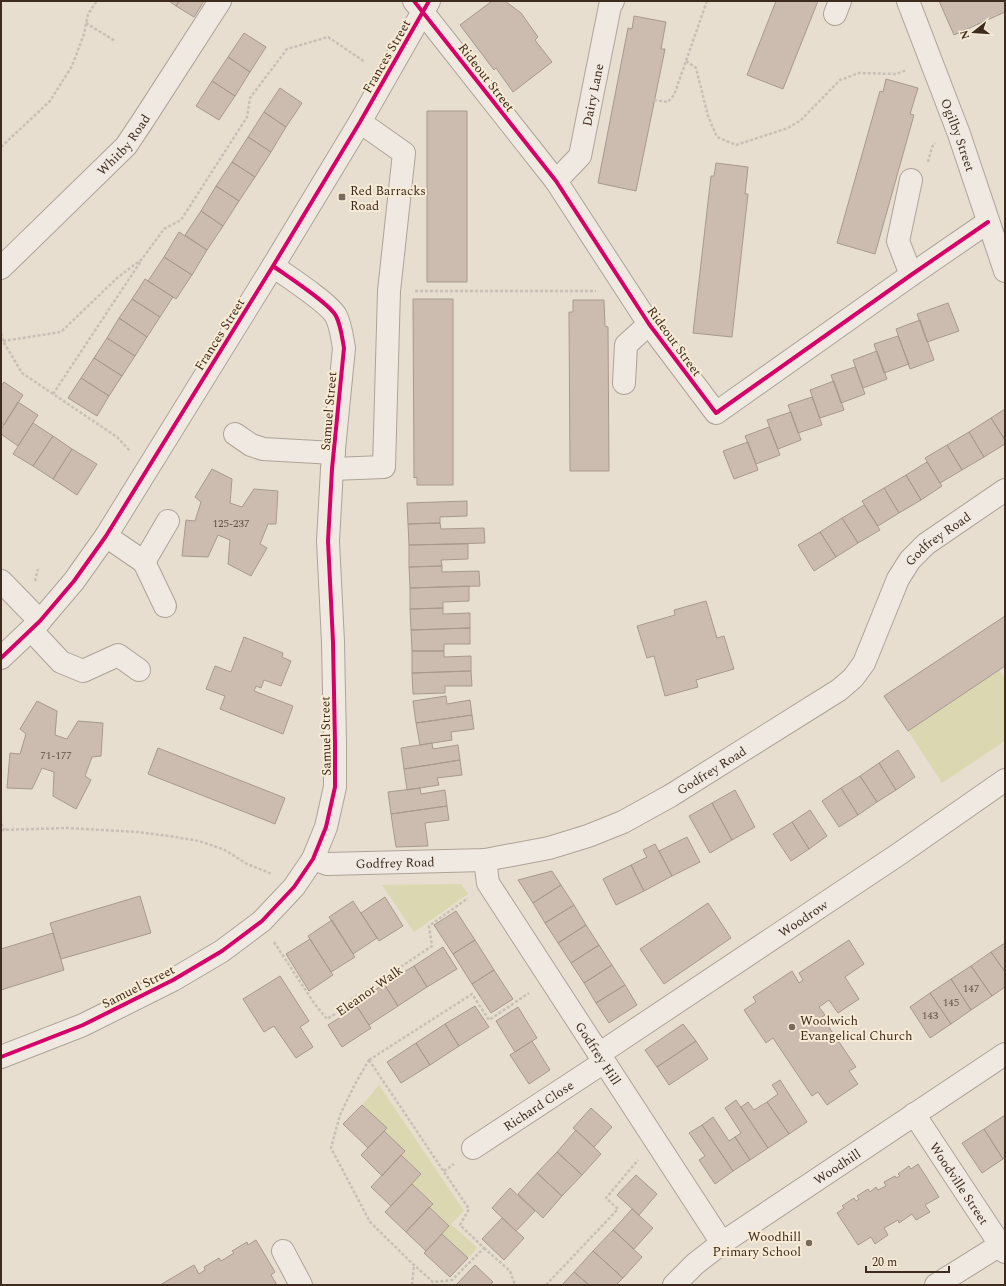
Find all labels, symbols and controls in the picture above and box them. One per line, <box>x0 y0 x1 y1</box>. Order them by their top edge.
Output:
north arrow <box>954 12 994 52</box>
street label: Frances Street <box>358 16 416 97</box>
text: N <box>955 28 974 42</box>
street label: Rideout Street <box>453 39 520 117</box>
street label: Dairy Lane <box>577 62 609 128</box>
street label: Ogilby Street <box>935 96 980 175</box>
street label: Whitby Road <box>92 110 156 181</box>
place label: Red Barracks Road <box>350 181 426 216</box>
marker: Red Barracks Road <box>337 192 347 202</box>
street label: Frances Street <box>190 294 250 375</box>
street label: Rideout Street <box>642 302 707 381</box>
street label: Samuel Street <box>316 370 342 452</box>
street label: Godfrey Road <box>901 507 975 571</box>
house number: 125-237 <box>212 515 250 532</box>
street label: Samuel Street <box>315 696 337 776</box>
street label: Godfrey Road <box>673 741 751 800</box>
house number: 71-177 <box>40 747 72 764</box>
street label: Godfrey Road <box>355 852 435 874</box>
street label: Woodrow <box>775 894 833 943</box>
street label: Samuel Street <box>99 960 179 1014</box>
street label: Eleanor Walk <box>332 960 407 1021</box>
house number: 147 <box>963 980 980 997</box>
house number: 145 <box>943 994 959 1011</box>
house number: 143 <box>922 1007 939 1024</box>
place label: Woolwich Evangelical Church <box>800 1011 913 1046</box>
street label: Godfrey Hill <box>570 1018 626 1089</box>
marker: Woolwich Evangelical Church <box>787 1022 797 1032</box>
street label: Richard Close <box>500 1076 578 1137</box>
street label: Woodville Street <box>924 1138 994 1230</box>
street label: Woodhill <box>810 1144 865 1190</box>
place label: Woodhill Primary School <box>713 1227 801 1262</box>
marker: Woodhill Primary School <box>804 1238 814 1248</box>
scale bar <box>866 1248 949 1274</box>
text: 20 m <box>872 1253 897 1272</box>

